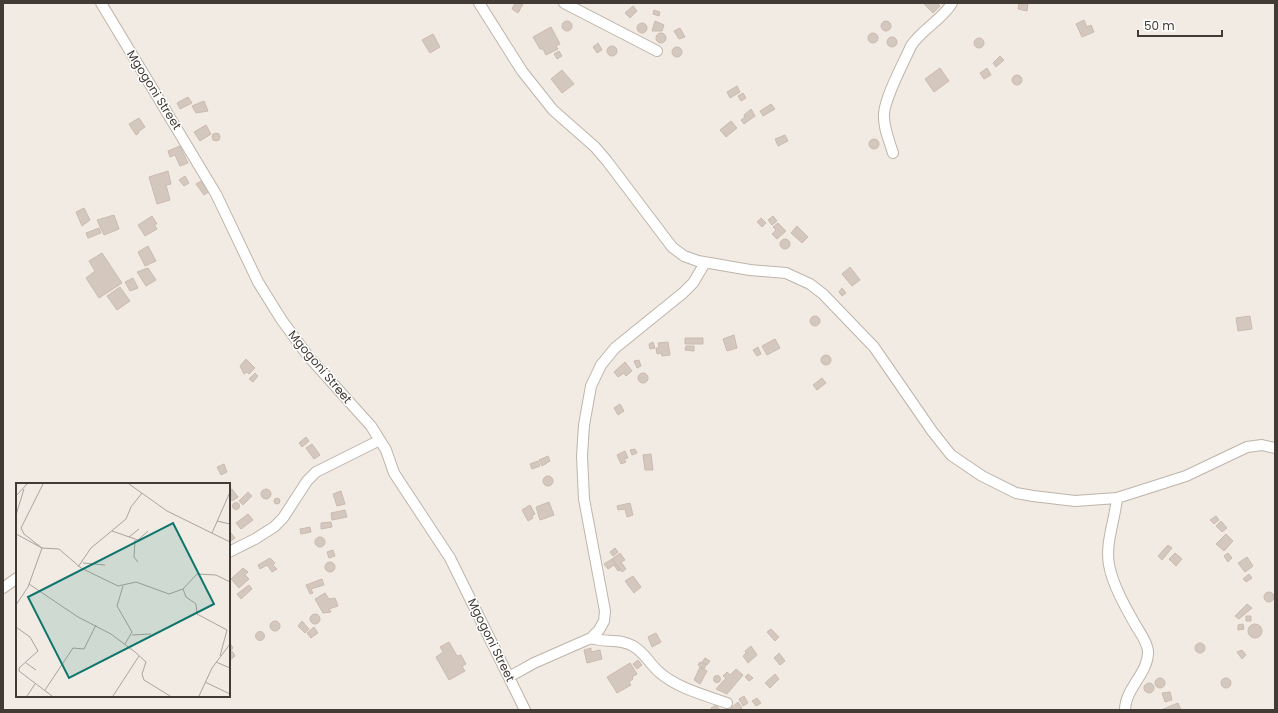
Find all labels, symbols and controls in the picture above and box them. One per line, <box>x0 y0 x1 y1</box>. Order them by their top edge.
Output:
scale bar <box>1138 12 1222 38</box>
text: 50 m <box>1144 17 1175 34</box>
street label: Mgogoni Street <box>123 47 186 133</box>
street label: Mgogoni Street <box>285 326 356 407</box>
inset map <box>16 483 230 697</box>
street label: Mgogoni Street <box>464 595 519 684</box>

